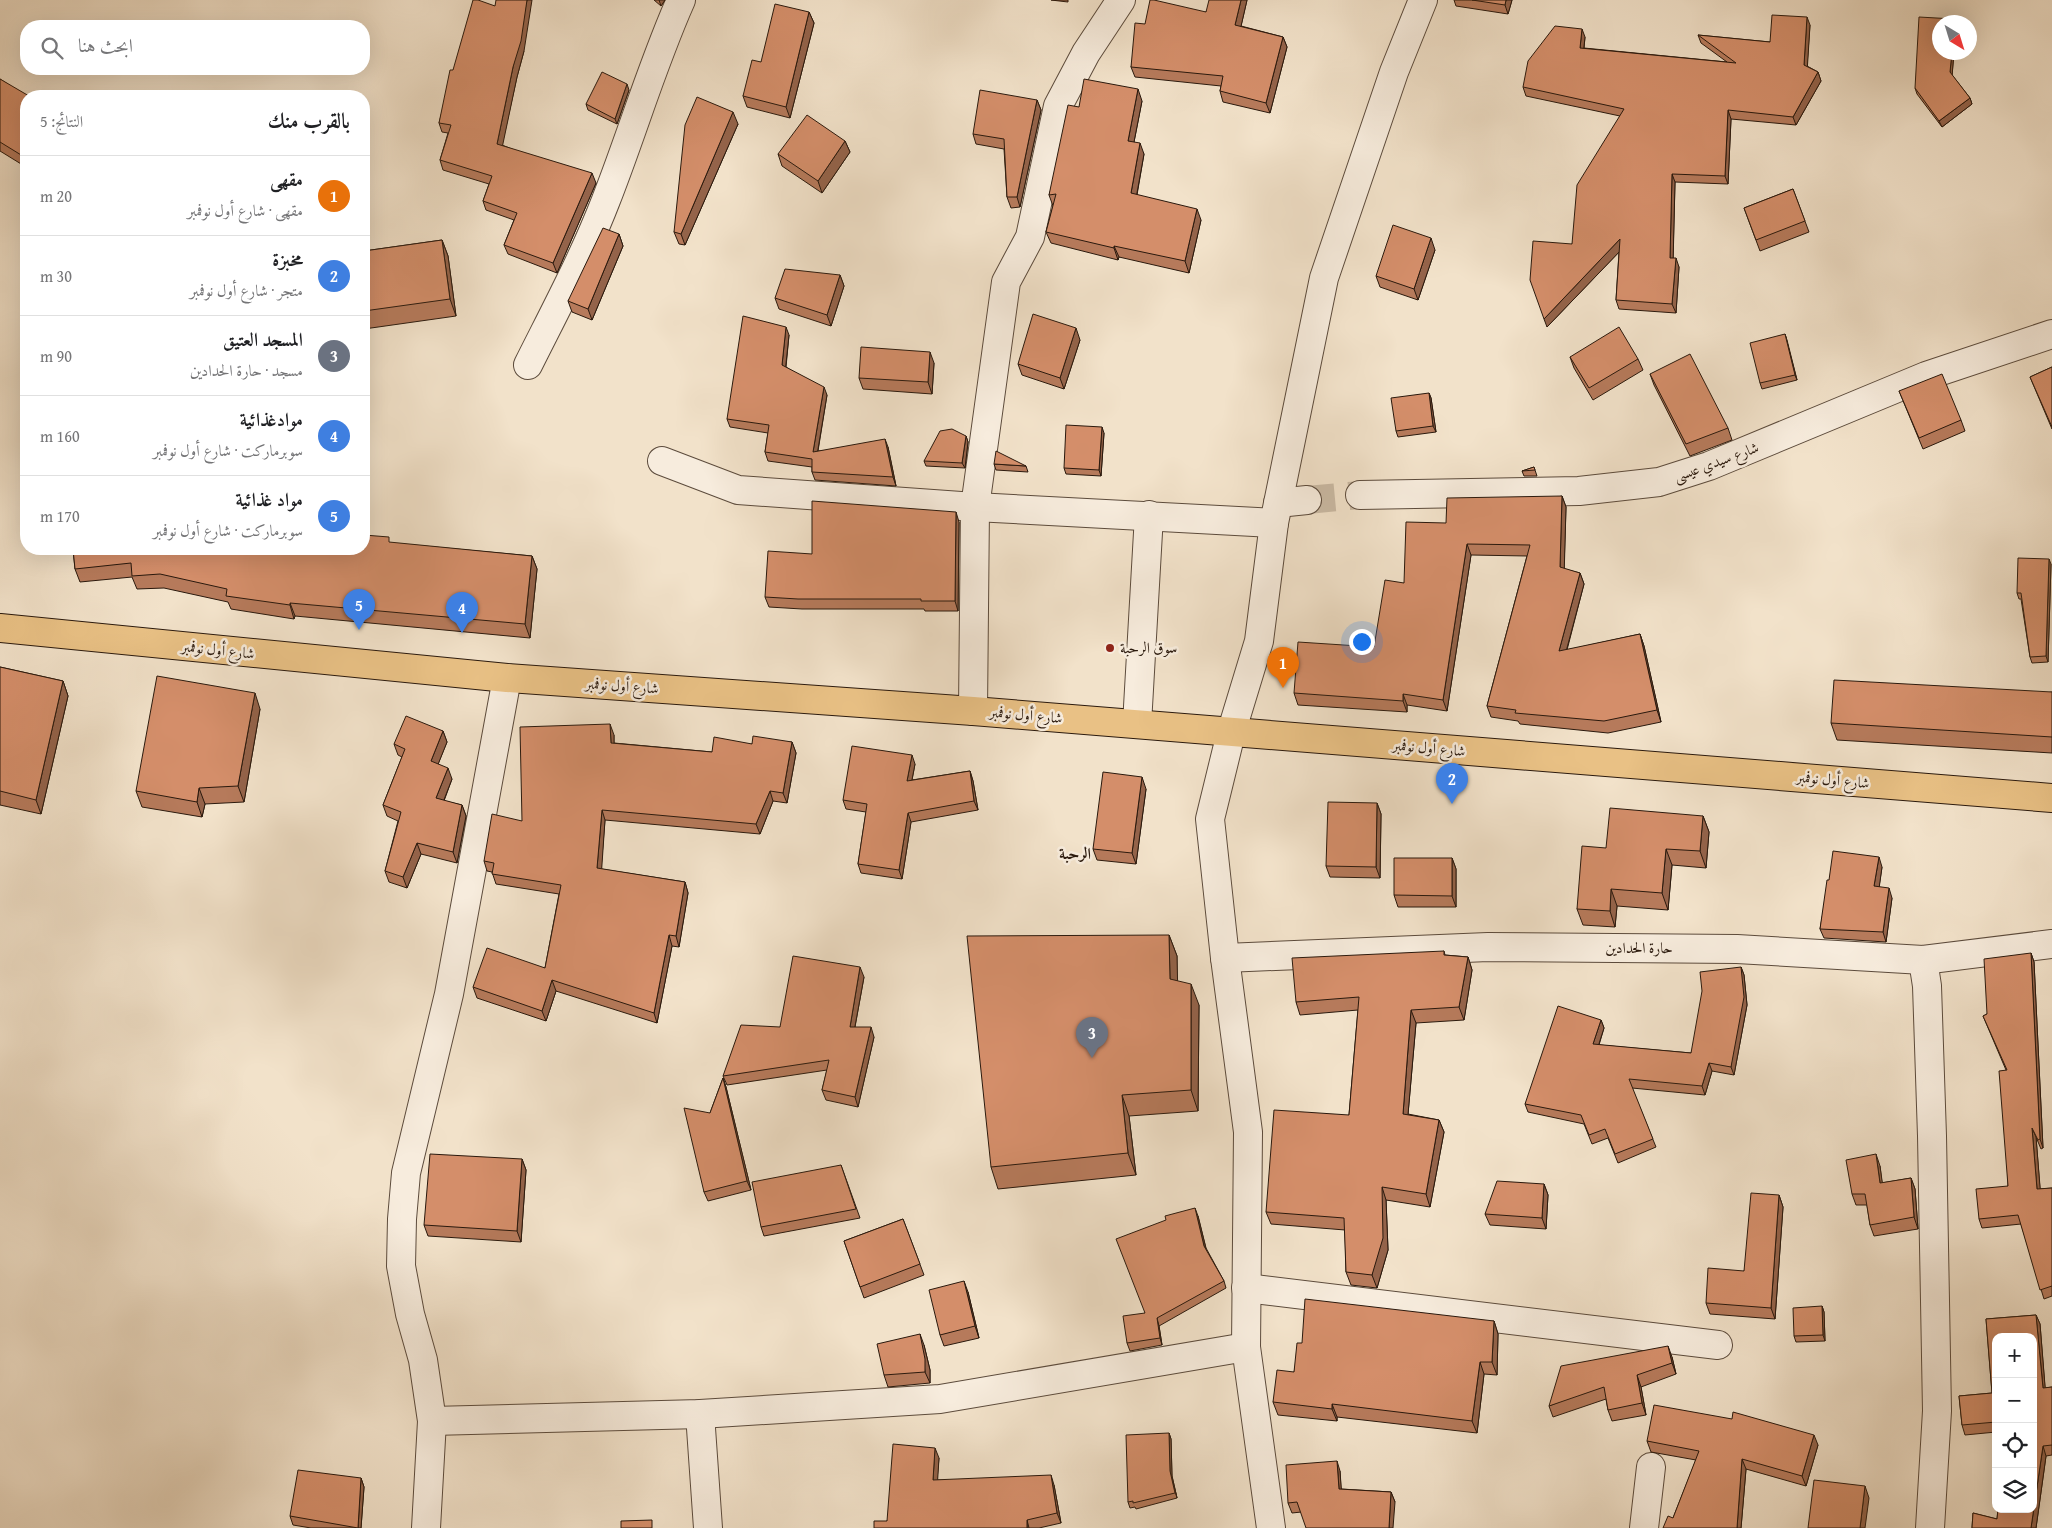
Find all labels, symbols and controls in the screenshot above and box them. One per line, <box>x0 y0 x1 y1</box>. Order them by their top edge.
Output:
north arrow <box>1932 15 1977 60</box>
search box <box>20 20 370 75</box>
text: ابحث هنا <box>78 31 133 59</box>
icon: search <box>38 34 66 62</box>
text: بالقرب منك <box>268 105 350 136</box>
text: النتائج: 5 <box>40 109 83 133</box>
text: مقهى <box>270 165 303 193</box>
text: 20 m <box>40 184 72 208</box>
text: 1 <box>330 184 338 208</box>
text: مقهى · شارع أول نوفمبر <box>187 198 303 222</box>
text: مخبزة <box>272 245 303 273</box>
text: 30 m <box>40 264 72 288</box>
text: 2 <box>330 264 338 288</box>
text: متجر · شارع أول نوفمبر <box>190 278 303 302</box>
text: المسجد العتيق <box>223 325 303 353</box>
text: 90 m <box>40 344 72 368</box>
text: 3 <box>330 344 338 368</box>
text: مسجد · حارة الحدادين <box>190 358 303 382</box>
text: موادغذائية <box>240 405 303 433</box>
text: 160 m <box>40 424 80 448</box>
text: 4 <box>330 424 338 448</box>
street label: شارع سيدي عيسى <box>1670 436 1763 490</box>
text: سوبرماركت · شارع أول نوفمبر <box>153 438 303 462</box>
text: مواد غذائية <box>236 485 303 513</box>
text: 170 m <box>40 504 80 528</box>
text: 5 <box>330 504 338 528</box>
text: سوبرماركت · شارع أول نوفمبر <box>153 518 303 542</box>
pin: 5 <box>343 589 375 630</box>
pin: 4 <box>446 592 478 633</box>
your location <box>1349 629 1375 655</box>
street label: شارع أول نوفمبر <box>178 635 256 667</box>
place label: سوق الرحبة <box>1120 637 1177 658</box>
marker: سوق الرحبة <box>1104 642 1116 654</box>
pin: 1 <box>1267 647 1299 688</box>
street label: شارع أول نوفمبر <box>583 672 659 702</box>
street label: شارع أول نوفمبر <box>986 701 1063 731</box>
street label: شارع أول نوفمبر <box>1389 734 1466 764</box>
pin: 2 <box>1436 763 1468 804</box>
street label: شارع أول نوفمبر <box>1793 766 1870 796</box>
district label: الرحبة <box>1059 841 1091 865</box>
street label: حارة الحدادين <box>1605 937 1673 958</box>
pin: 3 <box>1076 1017 1108 1058</box>
map controls <box>1992 1333 2037 1513</box>
button: + <box>1992 1333 2037 1378</box>
button: − <box>1992 1378 2037 1423</box>
button: locate <box>1992 1423 2037 1468</box>
button: layers <box>1992 1468 2037 1513</box>

